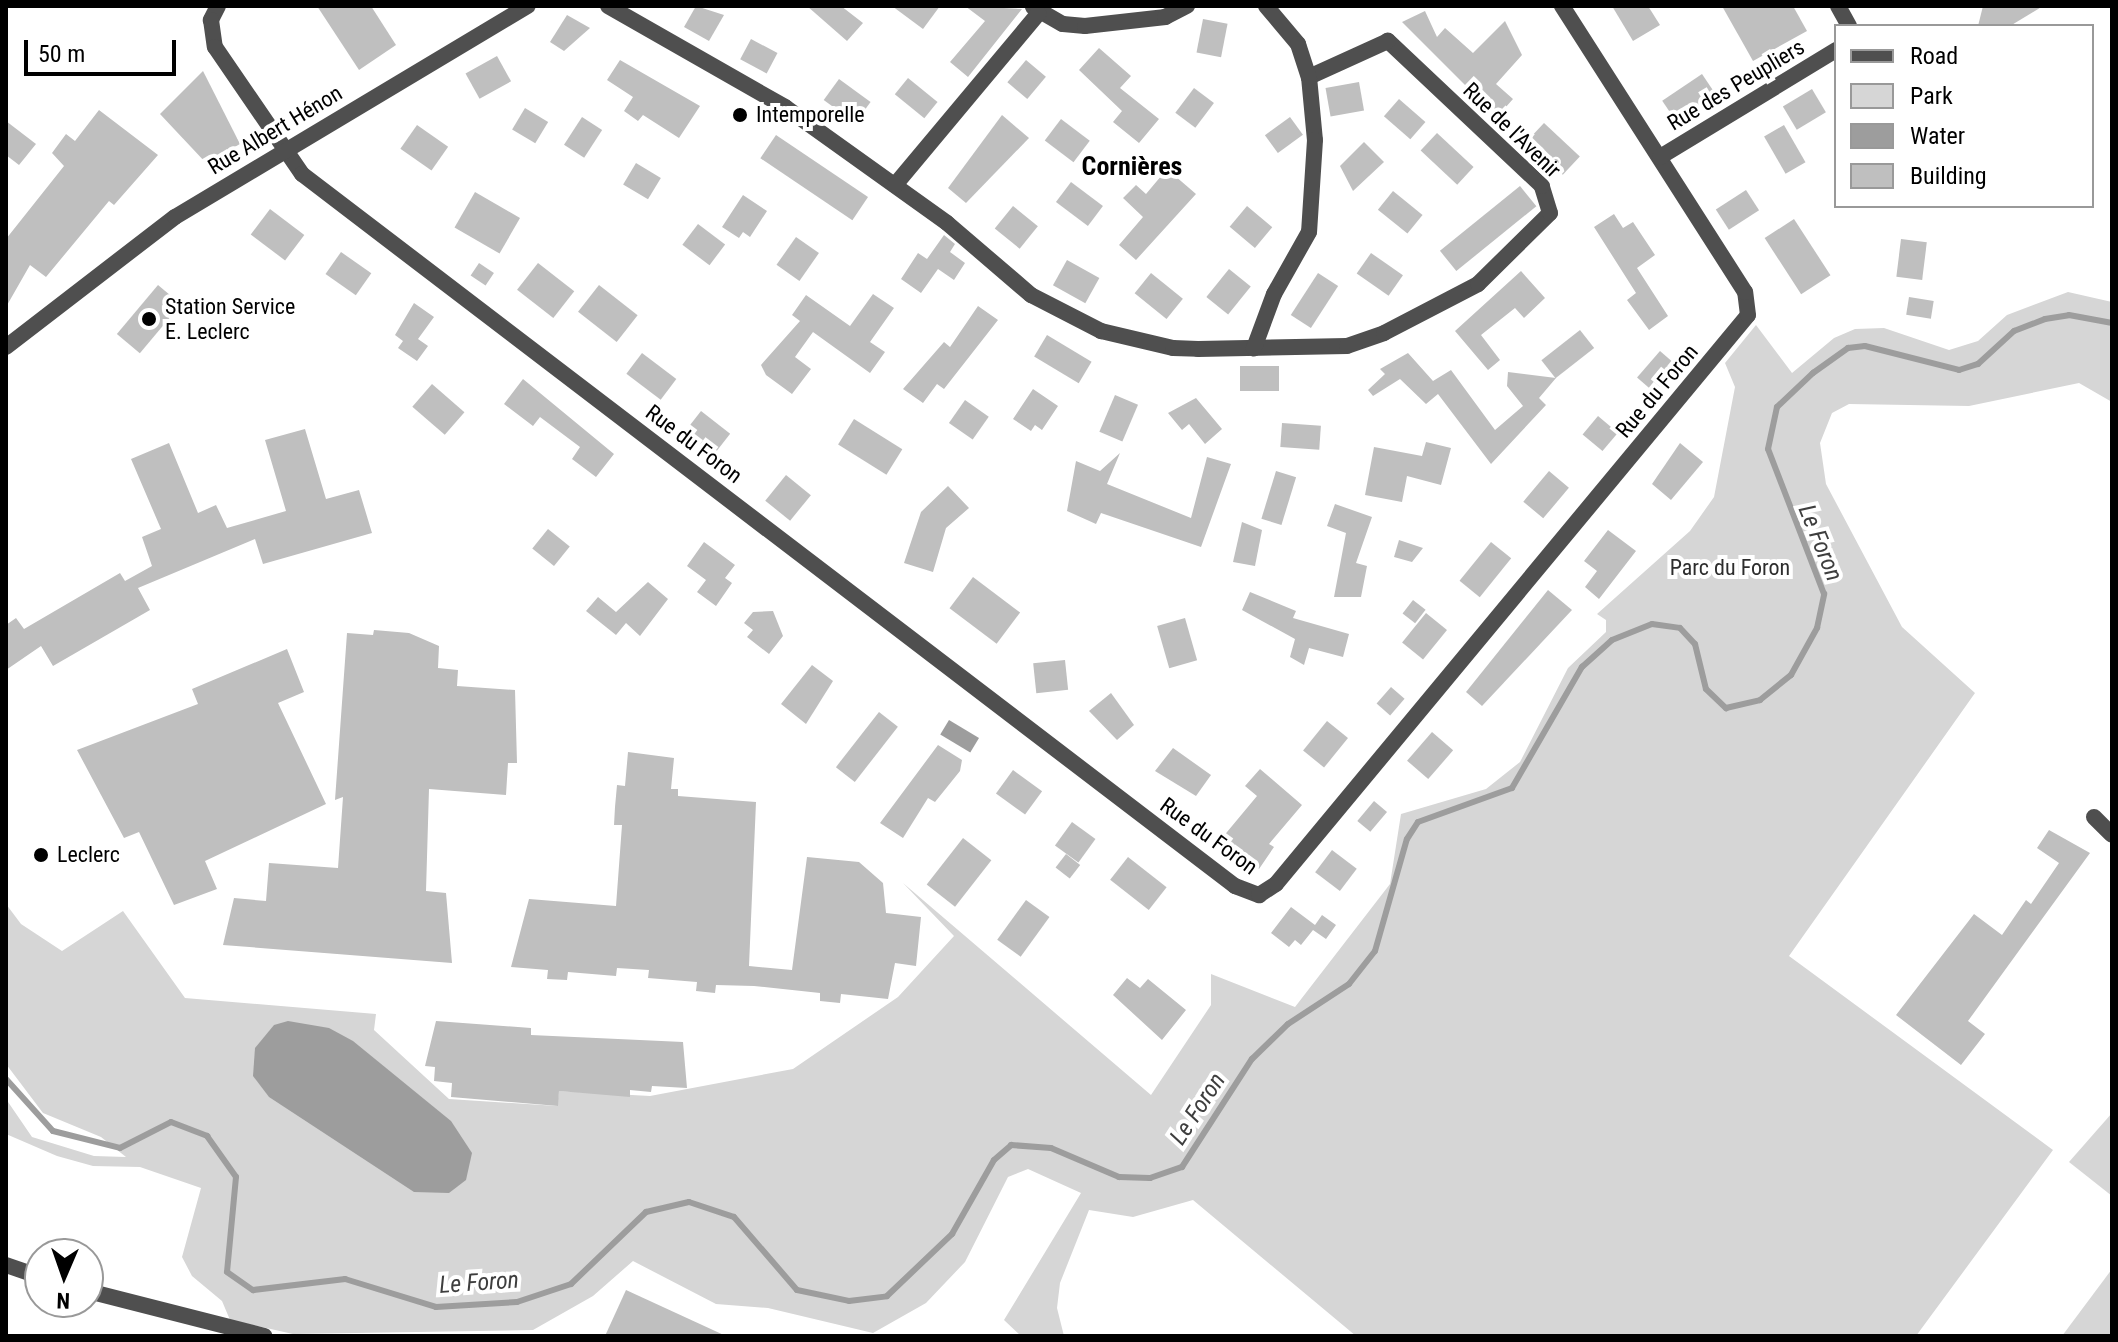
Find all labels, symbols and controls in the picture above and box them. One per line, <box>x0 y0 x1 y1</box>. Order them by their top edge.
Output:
scale bar <box>28 24 180 74</box>
legend <box>1834 24 2094 208</box>
street label: Rue des Peupliers <box>1663 34 1809 136</box>
text: 50 m <box>38 40 85 68</box>
text: Road <box>1910 42 1958 70</box>
street label: Rue de l'Avenir <box>1458 77 1566 183</box>
street label: Rue Albert Hénon <box>203 80 347 180</box>
text: Park <box>1910 82 1953 110</box>
place label: Intemporelle <box>756 102 865 128</box>
marker: Intemporelle <box>731 106 749 124</box>
text: Water <box>1910 122 1965 150</box>
district label: Cornières <box>1082 151 1182 183</box>
text: Building <box>1910 162 1987 190</box>
place label: Station Service E. Leclerc <box>165 293 295 344</box>
marker: Station Service E. Leclerc <box>140 310 158 328</box>
street label: Rue du Foron <box>1610 339 1704 443</box>
street label: Rue du Foron <box>641 399 747 489</box>
water label: Le Foron <box>1792 501 1848 585</box>
park label: Parc du Foron <box>1670 555 1790 581</box>
street label: Rue du Foron <box>1155 792 1263 880</box>
place label: Leclerc <box>57 842 120 868</box>
marker: Leclerc <box>32 846 50 864</box>
water label: Le Foron <box>1164 1068 1232 1150</box>
north arrow <box>24 1238 104 1318</box>
water label: Le Foron <box>438 1266 520 1300</box>
text: N <box>56 1288 70 1313</box>

